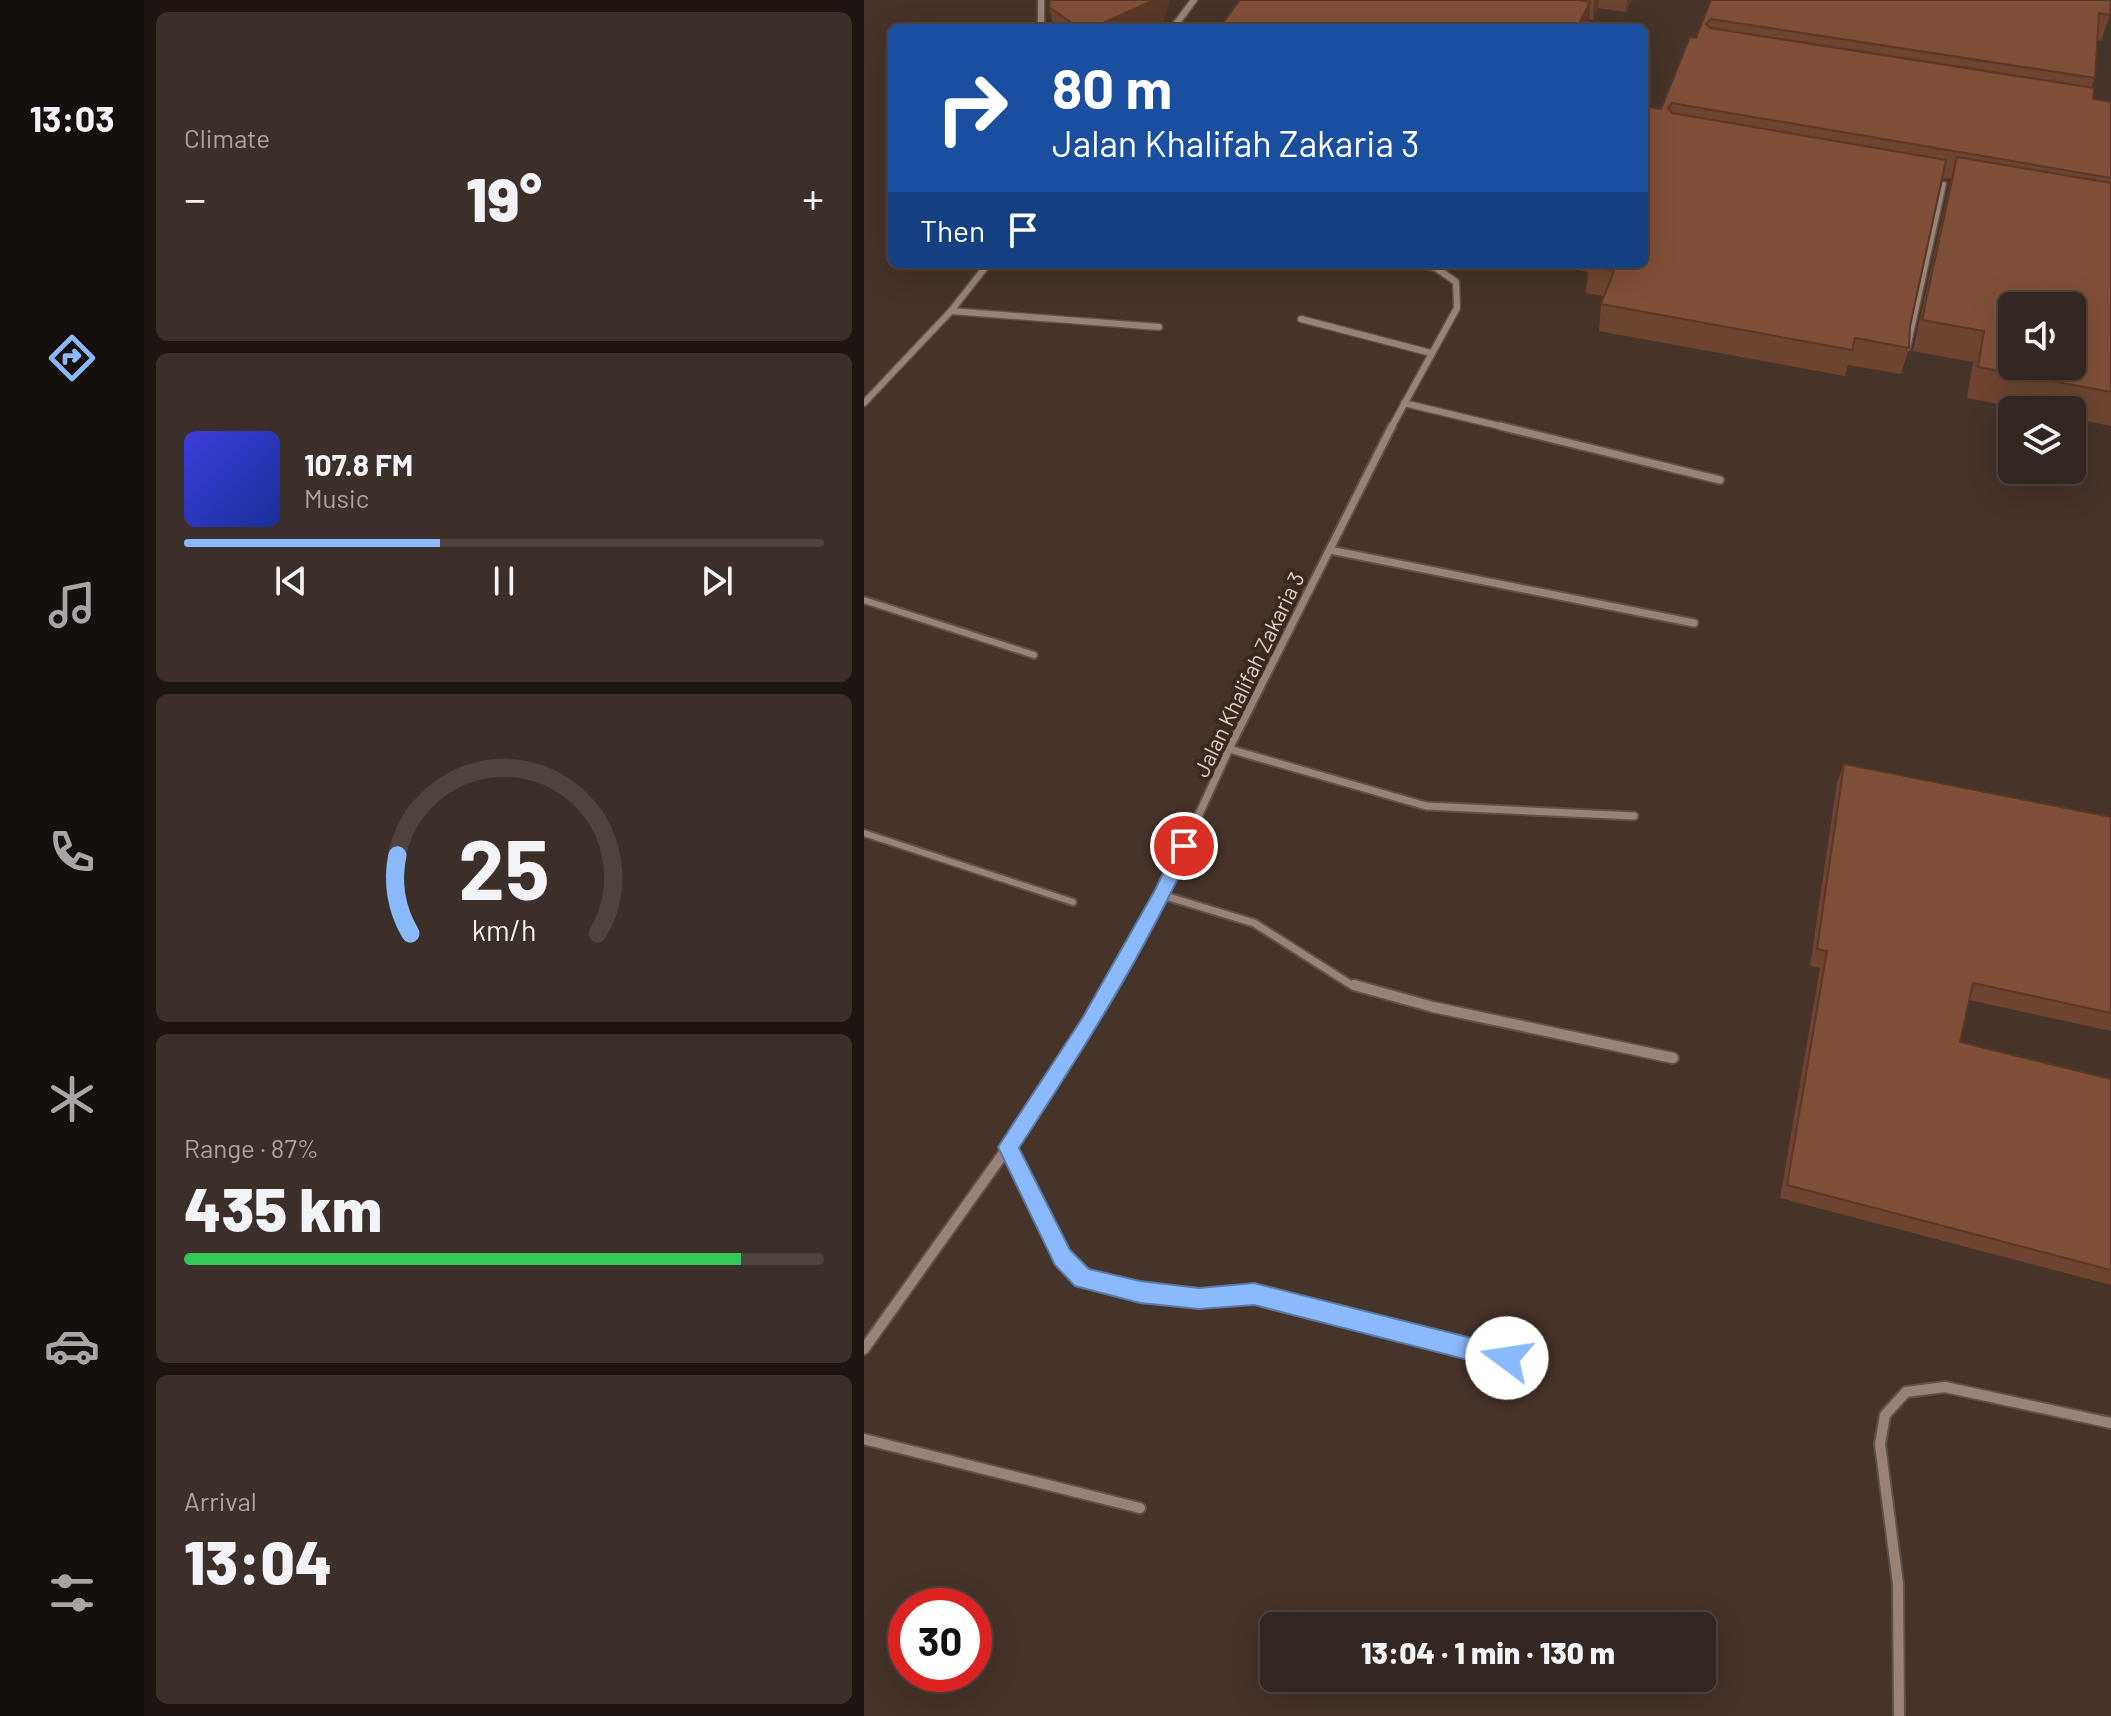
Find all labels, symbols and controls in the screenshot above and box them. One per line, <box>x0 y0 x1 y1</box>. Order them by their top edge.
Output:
text: 80 m <box>1052 53 1172 120</box>
icon: right <box>920 56 1024 160</box>
text: 13:03 <box>29 96 115 139</box>
text: Jalan Khalifah Zakaria 3 <box>1052 121 1420 164</box>
text: Climate <box>184 122 270 153</box>
text: 19° <box>466 162 542 234</box>
text: − <box>184 171 206 224</box>
text: + <box>802 171 824 224</box>
icon: arrive <box>1001 208 1045 252</box>
text: Then <box>920 212 985 248</box>
map controls <box>1998 292 2086 484</box>
button: sound <box>1998 292 2086 380</box>
icon: directions <box>44 330 100 386</box>
button: layers <box>1998 396 2086 484</box>
text: 107.8 FM <box>304 446 413 482</box>
text: Music <box>304 482 369 513</box>
icon: previous <box>269 559 313 603</box>
icon: pause <box>482 559 526 603</box>
icon: next <box>695 559 739 603</box>
street label: Jalan Khalifah Zakaria 3 <box>1187 567 1309 781</box>
icon: music <box>44 577 100 633</box>
pin <box>1150 812 1218 880</box>
text: 25 <box>458 817 550 917</box>
icon: phone <box>44 824 100 880</box>
icon: arrive <box>1162 824 1206 868</box>
text: km/h <box>472 912 536 947</box>
icon: climate <box>44 1071 100 1127</box>
text: Range · 87% <box>184 1132 319 1163</box>
text: 435 km <box>184 1172 382 1244</box>
position arrow <box>1465 1316 1549 1400</box>
icon: car <box>44 1318 100 1374</box>
text: Arrival <box>184 1485 257 1516</box>
text: 13:04 <box>184 1525 332 1597</box>
icon: filters <box>44 1565 100 1621</box>
speed limit sign: 30 <box>888 1588 992 1692</box>
text: 13:04 · 1 min · 130 m <box>1361 1634 1615 1670</box>

